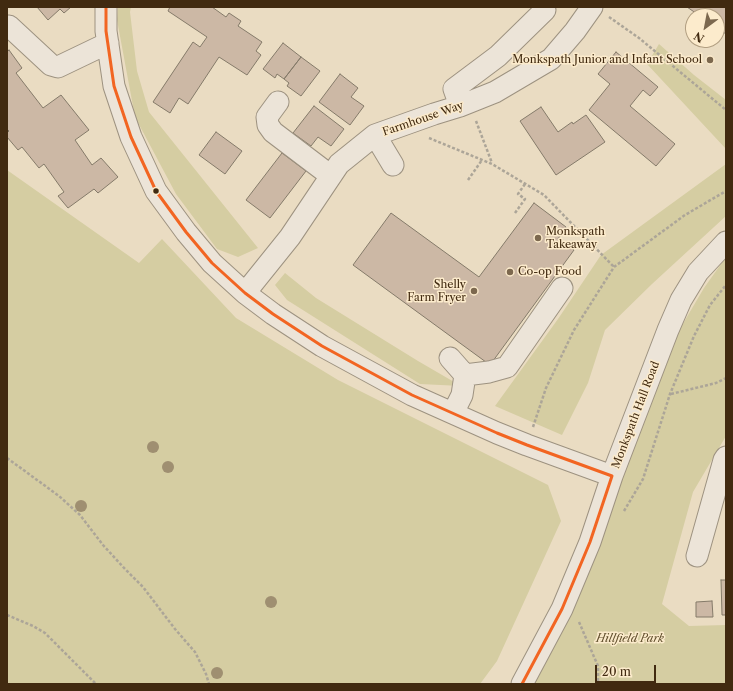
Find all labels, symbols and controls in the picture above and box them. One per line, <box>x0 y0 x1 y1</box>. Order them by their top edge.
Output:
north arrow <box>685 8 725 48</box>
text: N <box>691 29 707 46</box>
place label: Monkspath Junior and Infant School <box>512 53 702 67</box>
marker: Monkspath Junior and Infant School <box>705 55 715 65</box>
street label: Farmhouse Way <box>381 99 465 139</box>
unlabelled marker <box>151 186 161 196</box>
place label: Monkspath Takeaway <box>546 225 605 251</box>
marker: Monkspath Takeaway <box>533 233 543 243</box>
place label: Co-op Food <box>518 265 582 279</box>
marker: Co-op Food <box>505 267 515 277</box>
place label: Shelly Farm Fryer <box>407 278 466 304</box>
marker: Shelly Farm Fryer <box>469 286 479 296</box>
street label: Monkspath Hall Road <box>609 360 663 470</box>
park label: Hillfield Park <box>596 632 664 646</box>
scale bar <box>597 657 658 683</box>
text: 20 m <box>602 664 631 679</box>

